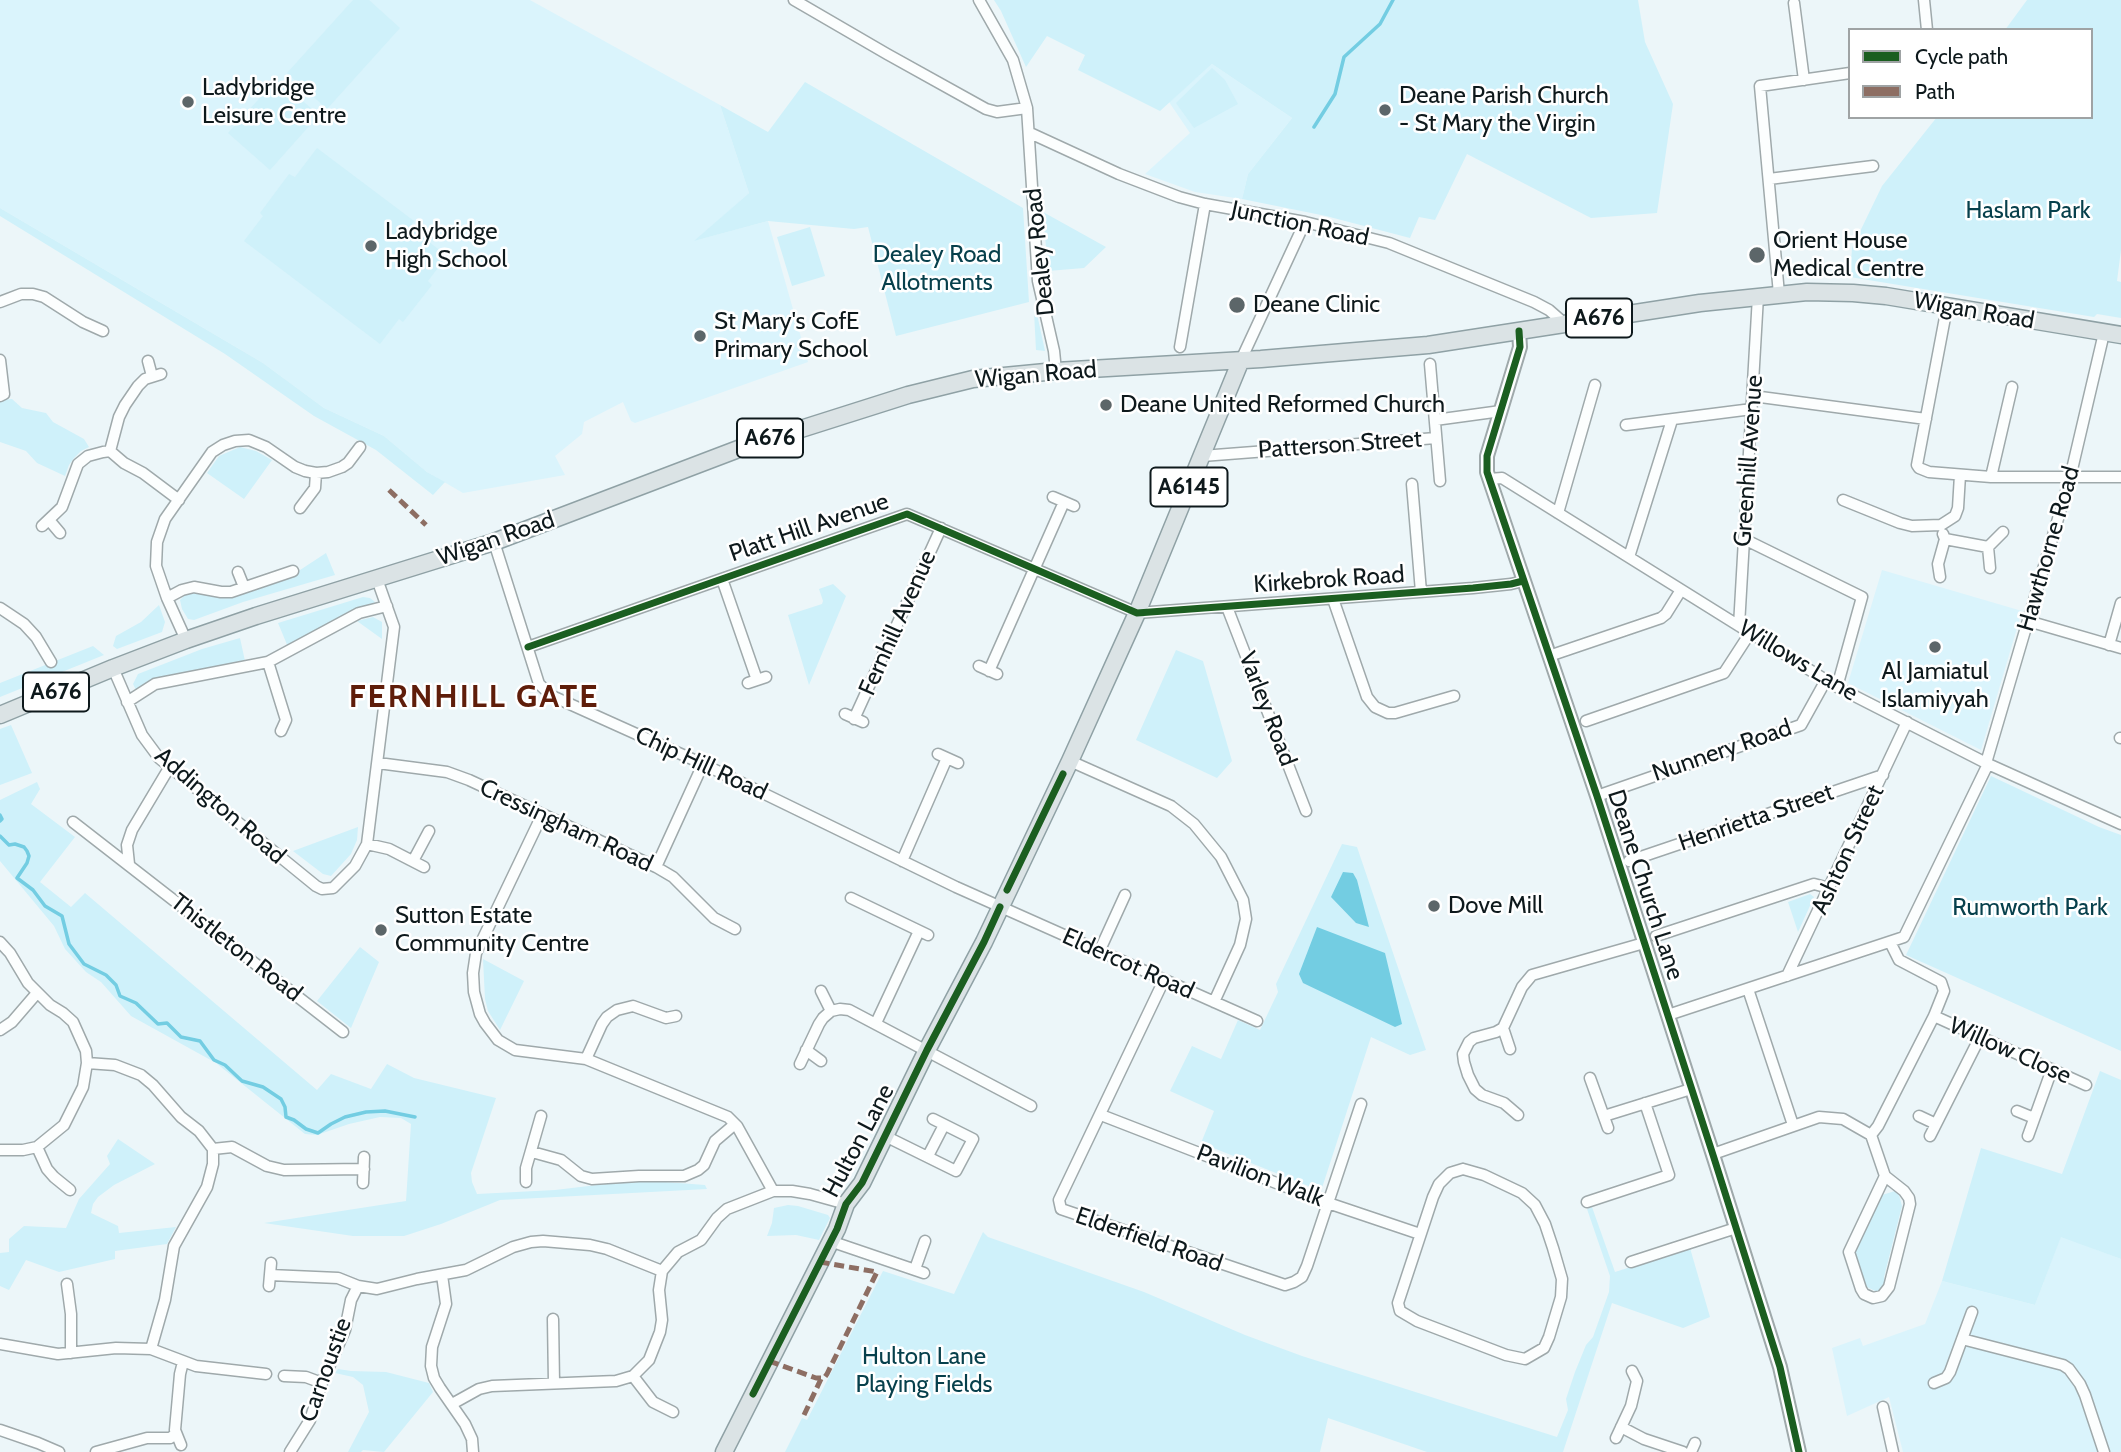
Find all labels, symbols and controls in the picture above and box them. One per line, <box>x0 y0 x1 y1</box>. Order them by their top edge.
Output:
legend <box>1848 28 2093 119</box>
text: Cycle path <box>1915 44 2008 69</box>
place label: Ladybridge Leisure Centre <box>202 74 346 130</box>
text: Path <box>1915 79 1955 104</box>
place label: Deane Parish Church - St Mary the Virgin <box>1399 82 1609 138</box>
marker: Ladybridge Leisure Centre <box>180 94 196 110</box>
marker: Deane Parish Church - St Mary the Virgin <box>1377 102 1393 118</box>
street label: Dealey Road <box>1019 187 1061 317</box>
street label: Junction Road <box>1229 195 1371 253</box>
park label: Haslam Park <box>1965 197 2091 225</box>
place label: Ladybridge High School <box>385 218 507 274</box>
place label: Orient House Medical Centre <box>1773 227 1924 283</box>
marker: Ladybridge High School <box>363 238 379 254</box>
park label: Dealey Road Allotments <box>873 241 1001 297</box>
marker: Orient House Medical Centre <box>1747 245 1767 265</box>
street label: Wigan Road <box>1911 286 2037 336</box>
place label: Deane Clinic <box>1253 291 1380 319</box>
marker: Deane Clinic <box>1227 295 1247 315</box>
road number: A676 <box>1566 298 1632 338</box>
place label: St Mary's CofE Primary School <box>714 308 868 364</box>
marker: St Mary's CofE Primary School <box>692 328 708 344</box>
street label: Wigan Road <box>974 355 1098 395</box>
street label: Greenhill Avenue <box>1729 374 1769 548</box>
place label: Deane United Reformed Church <box>1120 391 1445 419</box>
marker: Deane United Reformed Church <box>1098 397 1114 413</box>
road number: A676 <box>737 418 803 458</box>
street label: Patterson Street <box>1257 425 1423 465</box>
street label: Hawthorne Road <box>2012 463 2086 635</box>
road number: A6145 <box>1150 467 1228 506</box>
street label: Platt Hill Avenue <box>725 487 893 569</box>
street label: Wigan Road <box>434 506 558 572</box>
street label: Fernhill Avenue <box>853 546 943 700</box>
street label: Kirkebrok Road <box>1253 560 1405 600</box>
street label: Willows Lane <box>1733 614 1863 708</box>
marker: Al Jamiatul Islamiyyah <box>1927 639 1943 655</box>
street label: Varley Road <box>1232 648 1302 770</box>
place label: Al Jamiatul Islamiyyah <box>1881 658 1989 714</box>
road number: A676 <box>23 672 89 712</box>
district label: FERNHILL GATE <box>350 679 598 717</box>
street label: Nunnery Road <box>1649 714 1795 788</box>
street label: Chip Hill Road <box>630 721 772 807</box>
street label: Addington Road <box>149 741 291 871</box>
street label: Cressingham Road <box>475 773 657 879</box>
street label: Henrietta Street <box>1675 778 1837 858</box>
street label: Ashton Street <box>1806 781 1890 919</box>
street label: Deane Church Lane <box>1601 786 1689 984</box>
street label: Thistleton Road <box>165 888 307 1008</box>
place label: Dove Mill <box>1448 892 1543 920</box>
park label: Rumworth Park <box>1952 894 2108 922</box>
marker: Dove Mill <box>1426 898 1442 914</box>
place label: Sutton Estate Community Centre <box>395 902 589 958</box>
marker: Sutton Estate Community Centre <box>373 922 389 938</box>
street label: Eldercot Road <box>1058 922 1198 1006</box>
street label: Willow Close <box>1945 1011 2075 1091</box>
street label: Hulton Lane <box>817 1079 901 1203</box>
street label: Pavilion Walk <box>1192 1139 1328 1213</box>
street label: Elderfield Road <box>1072 1201 1226 1279</box>
street label: Carnoustie <box>294 1314 358 1426</box>
park label: Hulton Lane Playing Fields <box>856 1343 992 1399</box>

